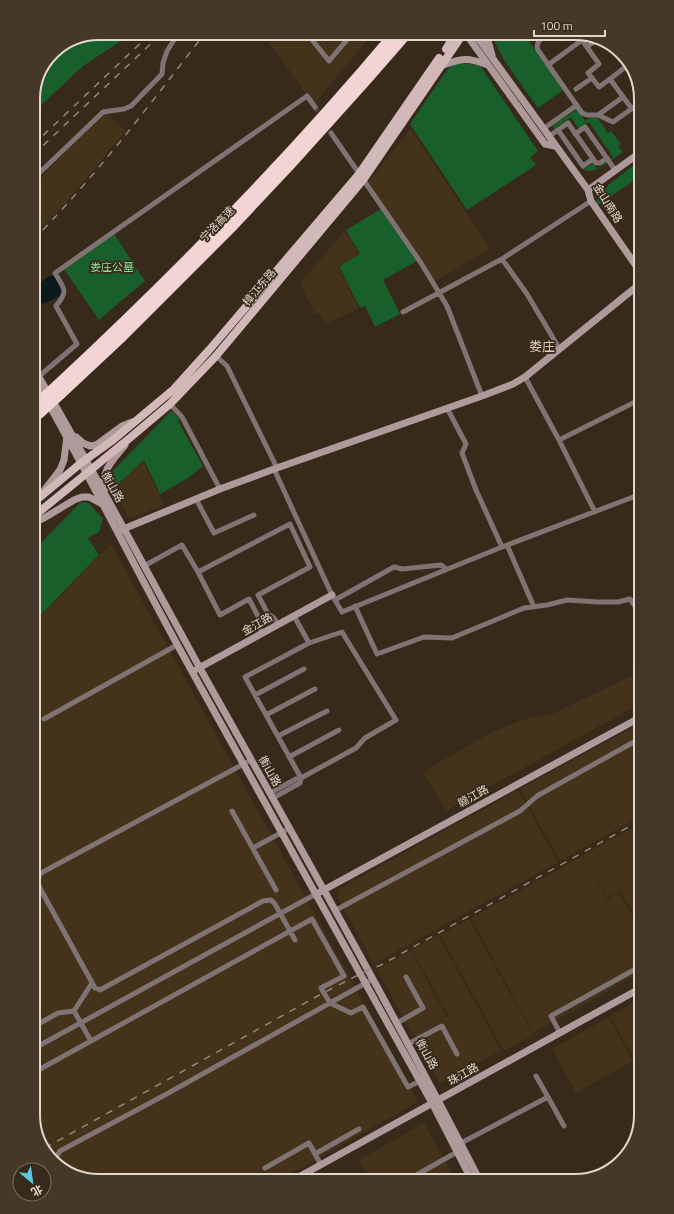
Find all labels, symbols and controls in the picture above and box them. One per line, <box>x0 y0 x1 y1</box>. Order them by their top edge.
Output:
scale bar <box>534 12 605 38</box>
text: 100 m <box>540 16 573 35</box>
street label: 金山南路 <box>590 180 626 226</box>
street label: 宁洛高速 <box>196 203 238 245</box>
park label: 娄庄公墓 <box>90 259 134 275</box>
street label: 樟江东路 <box>239 265 279 309</box>
district label: 娄庄 <box>529 336 555 356</box>
street label: 衡山路 <box>98 469 128 505</box>
street label: 金江路 <box>239 609 275 639</box>
street label: 衡山路 <box>255 753 285 789</box>
street label: 赣江路 <box>455 781 491 811</box>
street label: 衡山路 <box>412 1036 442 1072</box>
street label: 珠江路 <box>445 1059 481 1089</box>
north arrow <box>12 1162 52 1202</box>
text: 北 <box>28 1181 46 1200</box>

